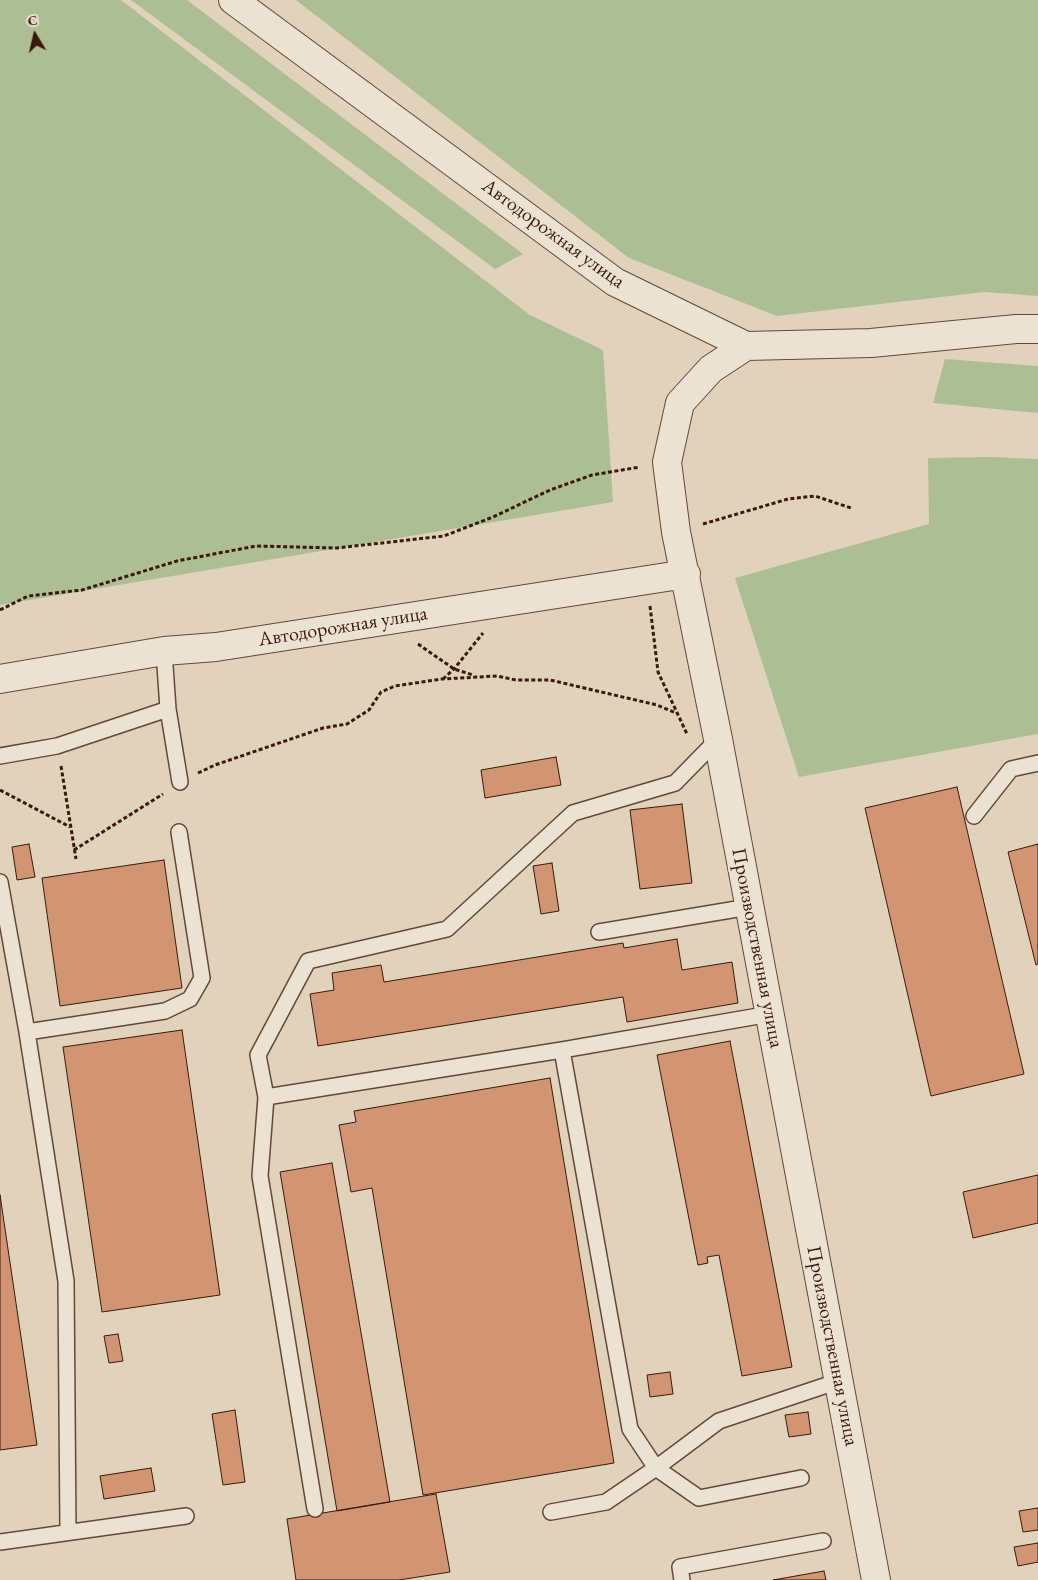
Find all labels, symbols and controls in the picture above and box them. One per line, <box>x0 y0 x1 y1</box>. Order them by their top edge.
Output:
north arrow <box>10 10 60 60</box>
text: С <box>26 11 39 30</box>
street label: Автодорожная улица <box>477 174 629 294</box>
street label: Автодорожная улица <box>257 602 429 652</box>
street label: Производственная улица <box>726 846 788 1050</box>
street label: Производственная улица <box>801 1244 863 1448</box>

